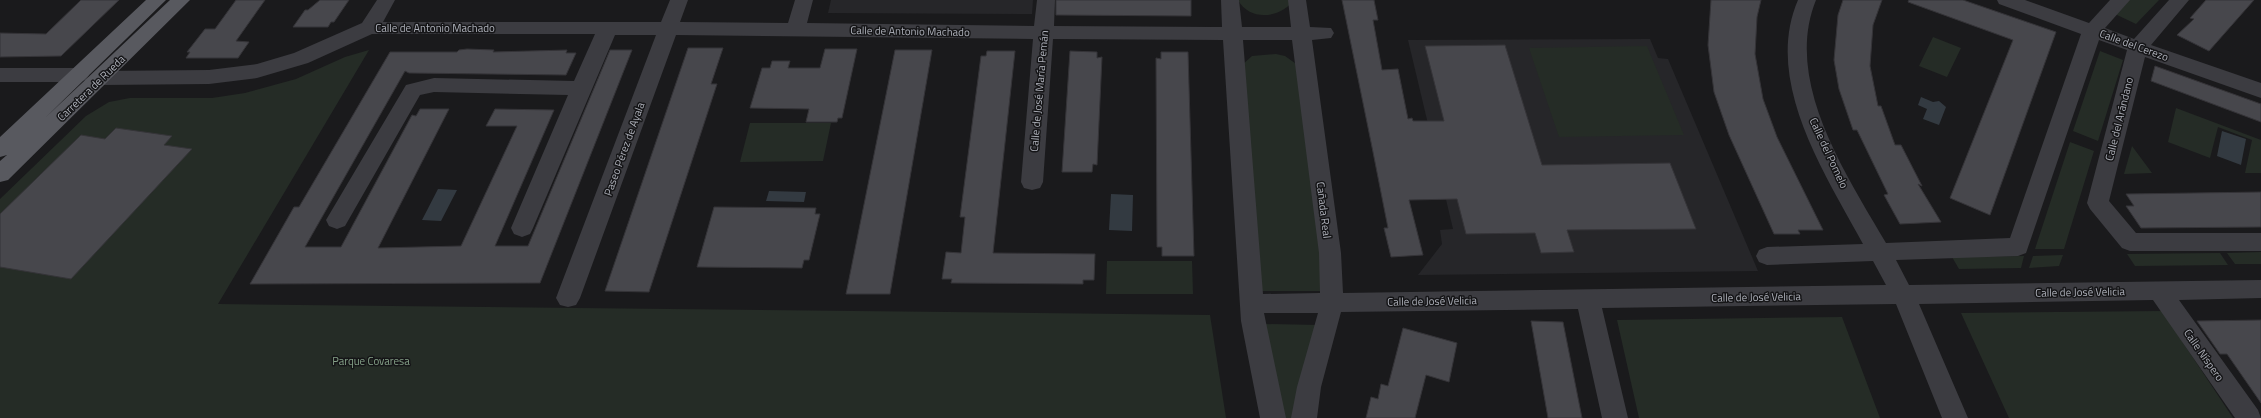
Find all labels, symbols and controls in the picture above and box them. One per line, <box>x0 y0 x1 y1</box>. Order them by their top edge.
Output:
street label: Calle de Antonio Machado <box>375 20 495 36</box>
street label: Calle de Antonio Machado <box>850 22 970 40</box>
street label: Calle del Cerezo <box>2097 25 2171 65</box>
street label: Calle de José María Pemán <box>1026 29 1052 152</box>
street label: Carretera de Rueda <box>53 51 129 125</box>
street label: Calle del Arándano <box>2101 75 2137 163</box>
street label: Paseo Pérez de Ayala <box>600 100 649 198</box>
street label: Calle del Pomelo <box>1806 115 1852 191</box>
street label: Cañada Real <box>1313 181 1335 239</box>
street label: Calle de José Velicia <box>2035 283 2125 301</box>
street label: Calle de José Velicia <box>1711 288 1801 306</box>
street label: Calle de José Velicia <box>1387 292 1477 310</box>
street label: Calle Níspero <box>2180 326 2228 384</box>
park label: Parque Covaresa <box>332 353 410 369</box>

